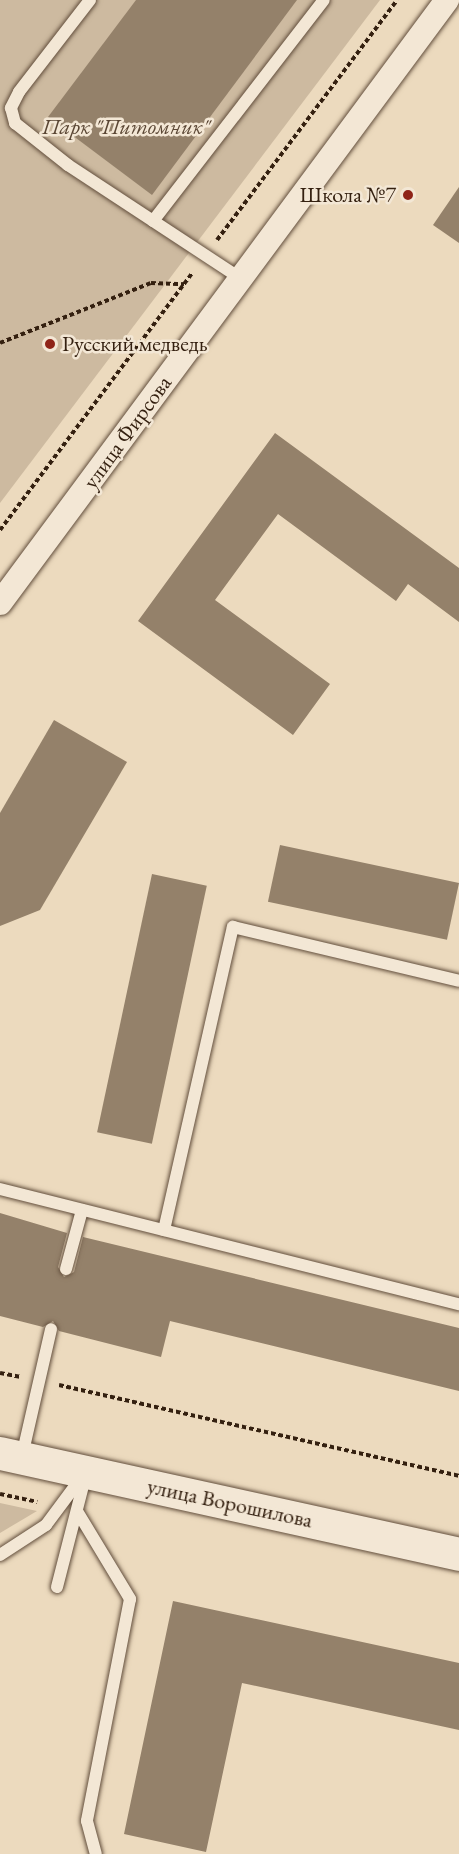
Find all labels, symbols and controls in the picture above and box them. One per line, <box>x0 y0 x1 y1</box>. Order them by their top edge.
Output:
park label: Парк "Питомник" <box>42 114 210 140</box>
place label: Школа №7 <box>299 182 396 208</box>
marker: Школа №7 <box>401 188 415 202</box>
place label: Русский медведь <box>62 331 208 357</box>
marker: Русский медведь <box>43 337 57 351</box>
street label: улица Фирсова <box>77 370 177 494</box>
street label: улица Ворошилова <box>145 1473 315 1533</box>

